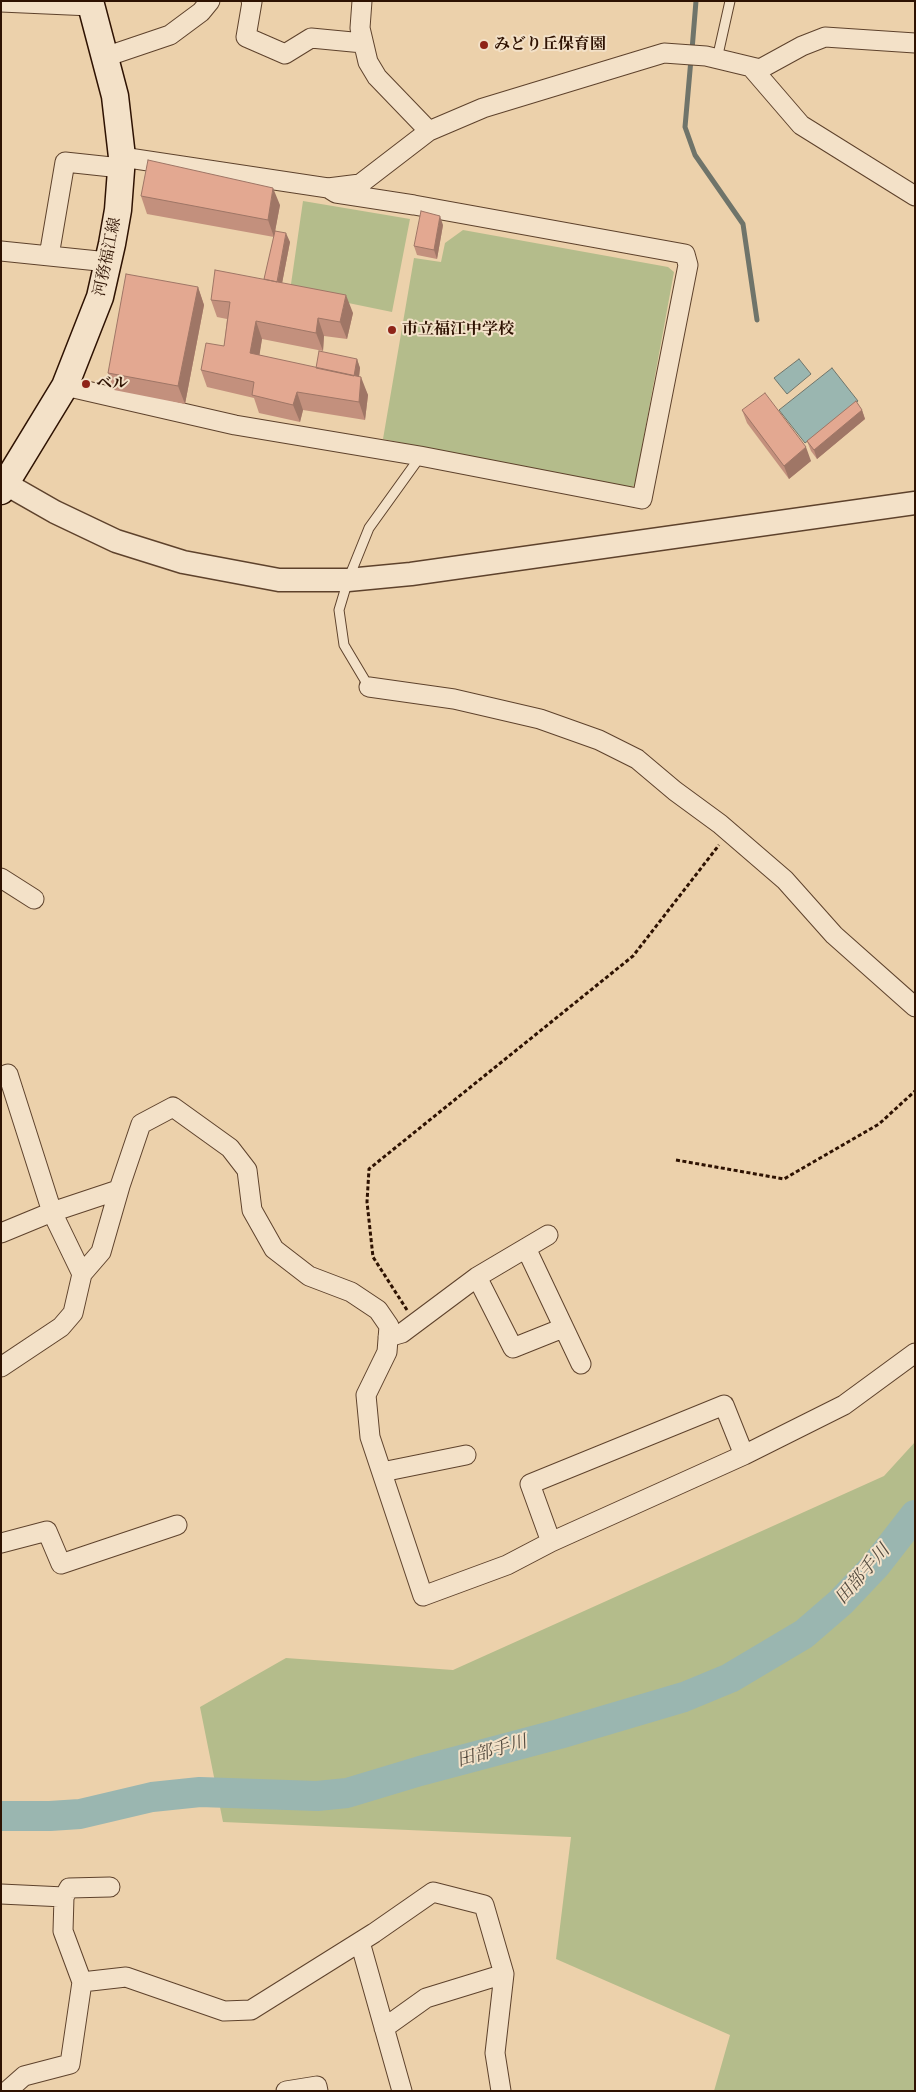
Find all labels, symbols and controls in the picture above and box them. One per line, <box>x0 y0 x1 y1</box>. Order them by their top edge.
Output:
place label: みどり丘保育園 <box>494 35 606 55</box>
marker: みどり丘保育園 <box>478 39 490 51</box>
street label: 河務福江線 <box>90 216 126 298</box>
place label: 市立福江中学校 <box>402 320 514 340</box>
marker: 市立福江中学校 <box>386 324 398 336</box>
place label: ベル <box>96 374 128 394</box>
marker: ベル <box>80 378 92 390</box>
water label: 田部手川 <box>831 1541 895 1609</box>
water label: 田部手川 <box>454 1732 530 1772</box>

